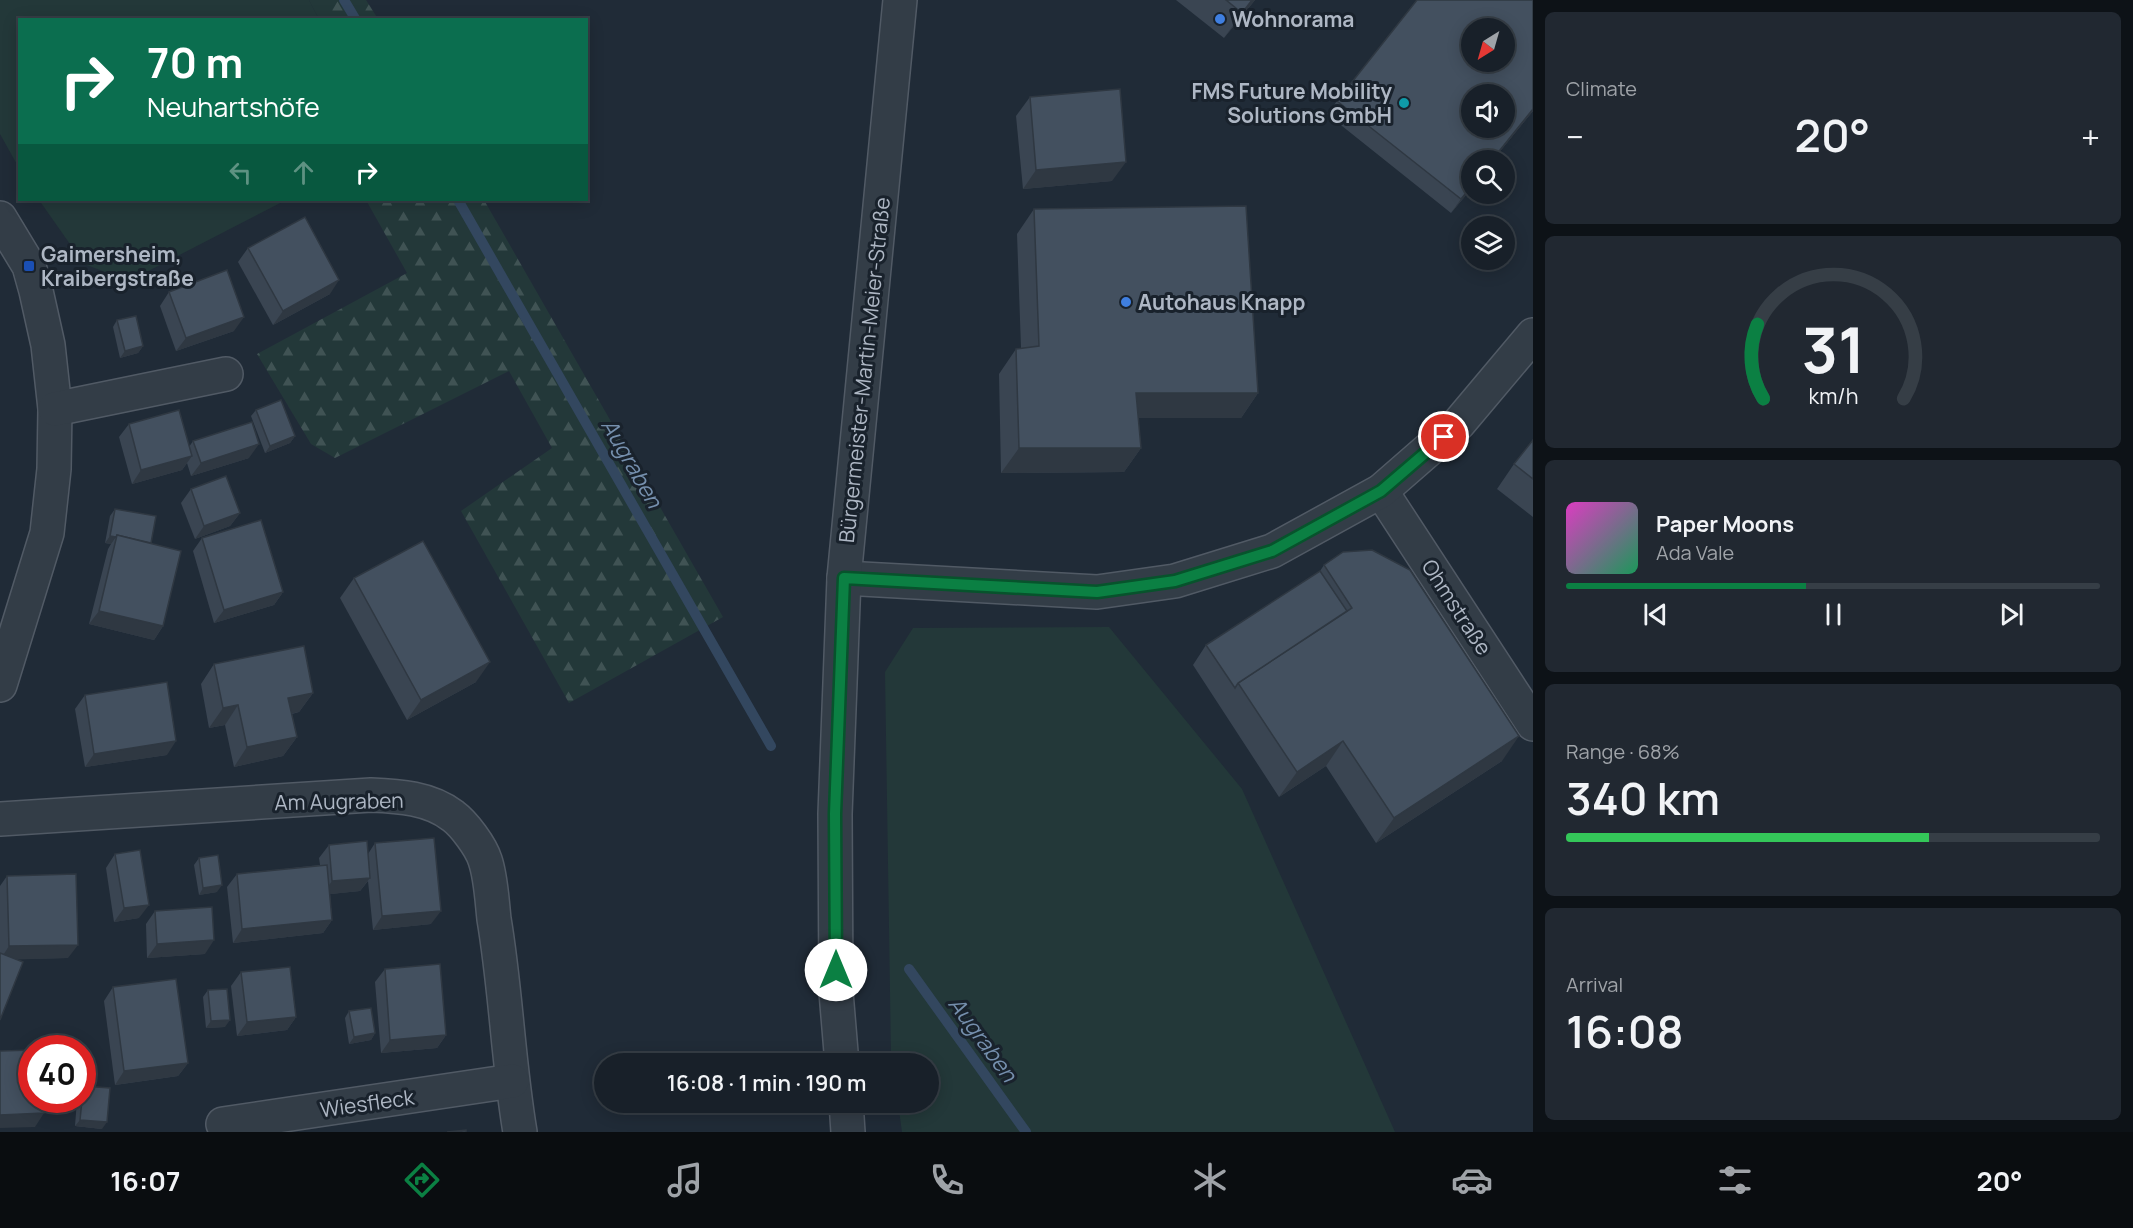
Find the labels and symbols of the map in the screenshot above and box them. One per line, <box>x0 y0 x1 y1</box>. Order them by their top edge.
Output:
place label: Wohnorama <box>1232 5 1354 33</box>
marker: Wohnorama <box>1213 12 1227 26</box>
north arrow <box>1461 18 1515 72</box>
place label: FMS Future Mobility Solutions GmbH <box>1192 77 1392 129</box>
marker: FMS Future Mobility Solutions GmbH <box>1397 96 1411 110</box>
street label: Bürgermeister-Martin-Meier-Straße <box>832 196 896 544</box>
place label: Gaimersheim, Kraibergstraße <box>41 240 194 292</box>
marker: Gaimersheim, Kraibergstraße <box>22 259 36 273</box>
place label: Autohaus Knapp <box>1138 288 1305 316</box>
marker: Autohaus Knapp <box>1119 295 1133 309</box>
pin <box>1418 411 1469 462</box>
water label: Augraben <box>594 413 670 514</box>
street label: Ohmstraße <box>1416 554 1498 660</box>
street label: Am Augraben <box>274 786 404 816</box>
position arrow <box>804 938 868 1002</box>
water label: Augraben <box>942 990 1025 1088</box>
speed limit sign: 40 <box>18 1035 96 1113</box>
street label: Wiesfleck <box>318 1082 416 1123</box>

